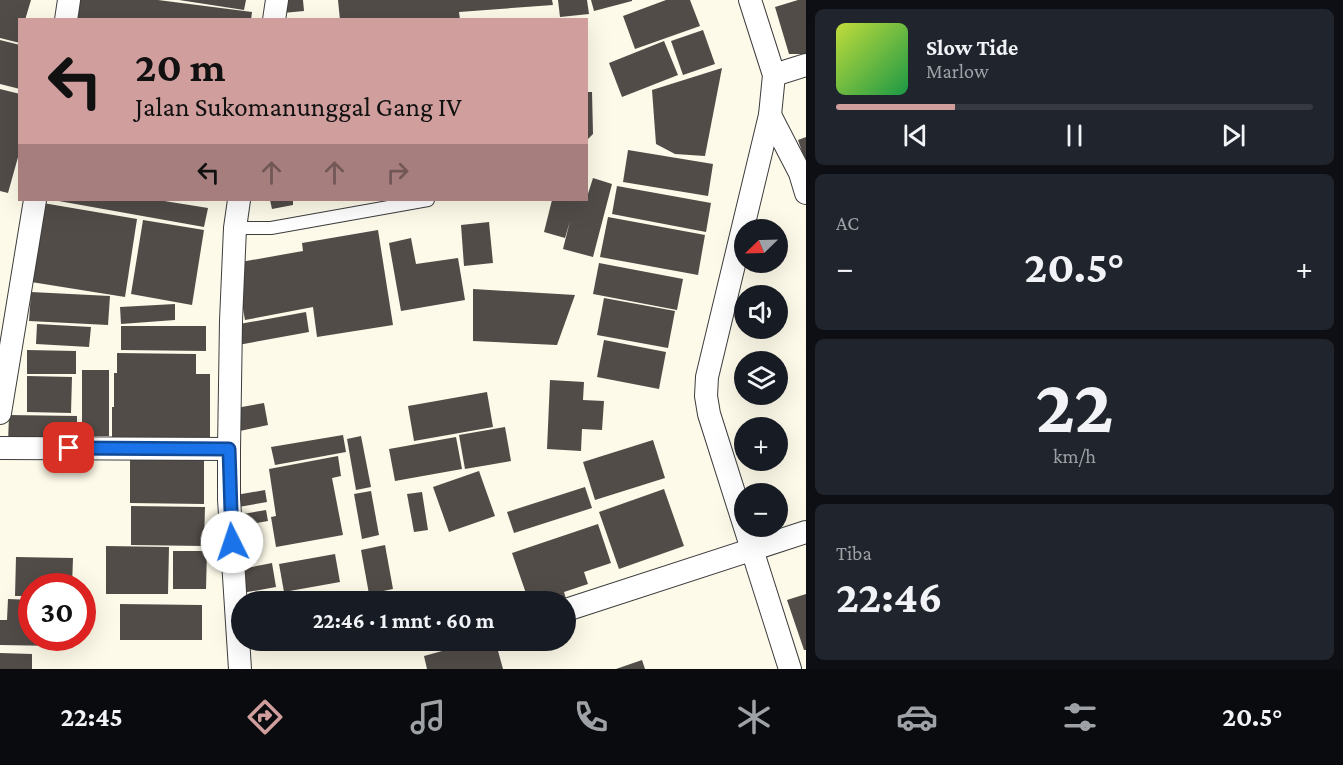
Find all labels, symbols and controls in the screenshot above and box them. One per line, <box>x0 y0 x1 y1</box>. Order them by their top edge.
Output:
text: Slow Tide <box>926 35 1018 60</box>
icon: left <box>36 42 114 120</box>
text: 20 m <box>135 43 226 90</box>
text: Marlow <box>926 60 989 82</box>
text: Jalan Sukomanunggal Gang IV <box>135 92 462 122</box>
icon: previous <box>899 119 932 152</box>
icon: pause <box>1058 119 1091 152</box>
icon: next <box>1217 119 1250 152</box>
icon: left <box>192 156 225 189</box>
icon: ahead <box>255 156 288 189</box>
icon: ahead <box>318 156 351 189</box>
icon: right <box>381 156 414 189</box>
text: AC <box>836 212 859 234</box>
north arrow <box>734 219 788 273</box>
map controls <box>734 219 788 537</box>
text: 20.5° <box>1024 242 1125 292</box>
text: − <box>836 249 853 286</box>
text: + <box>1296 249 1313 286</box>
button: sound <box>734 285 788 339</box>
button: layers <box>734 351 788 405</box>
text: 22 <box>1035 362 1114 449</box>
button: + <box>734 417 788 471</box>
pin <box>43 422 94 473</box>
icon: arrive <box>52 431 85 464</box>
text: km/h <box>1053 445 1096 467</box>
button: − <box>734 483 788 537</box>
position arrow <box>200 510 264 574</box>
text: Tiba <box>836 542 872 564</box>
text: 22:46 <box>836 572 943 622</box>
speed limit sign: 30 <box>18 573 96 651</box>
text: 22:46 · 1 mnt · 60 m <box>313 608 494 633</box>
icon: directions <box>244 696 286 738</box>
icon: music <box>407 696 449 738</box>
icon: phone <box>570 696 612 738</box>
icon: climate <box>733 696 775 738</box>
icon: car <box>896 696 938 738</box>
icon: filters <box>1059 696 1101 738</box>
text: 22:45 <box>61 702 123 732</box>
text: 20.5° <box>1222 702 1282 732</box>

